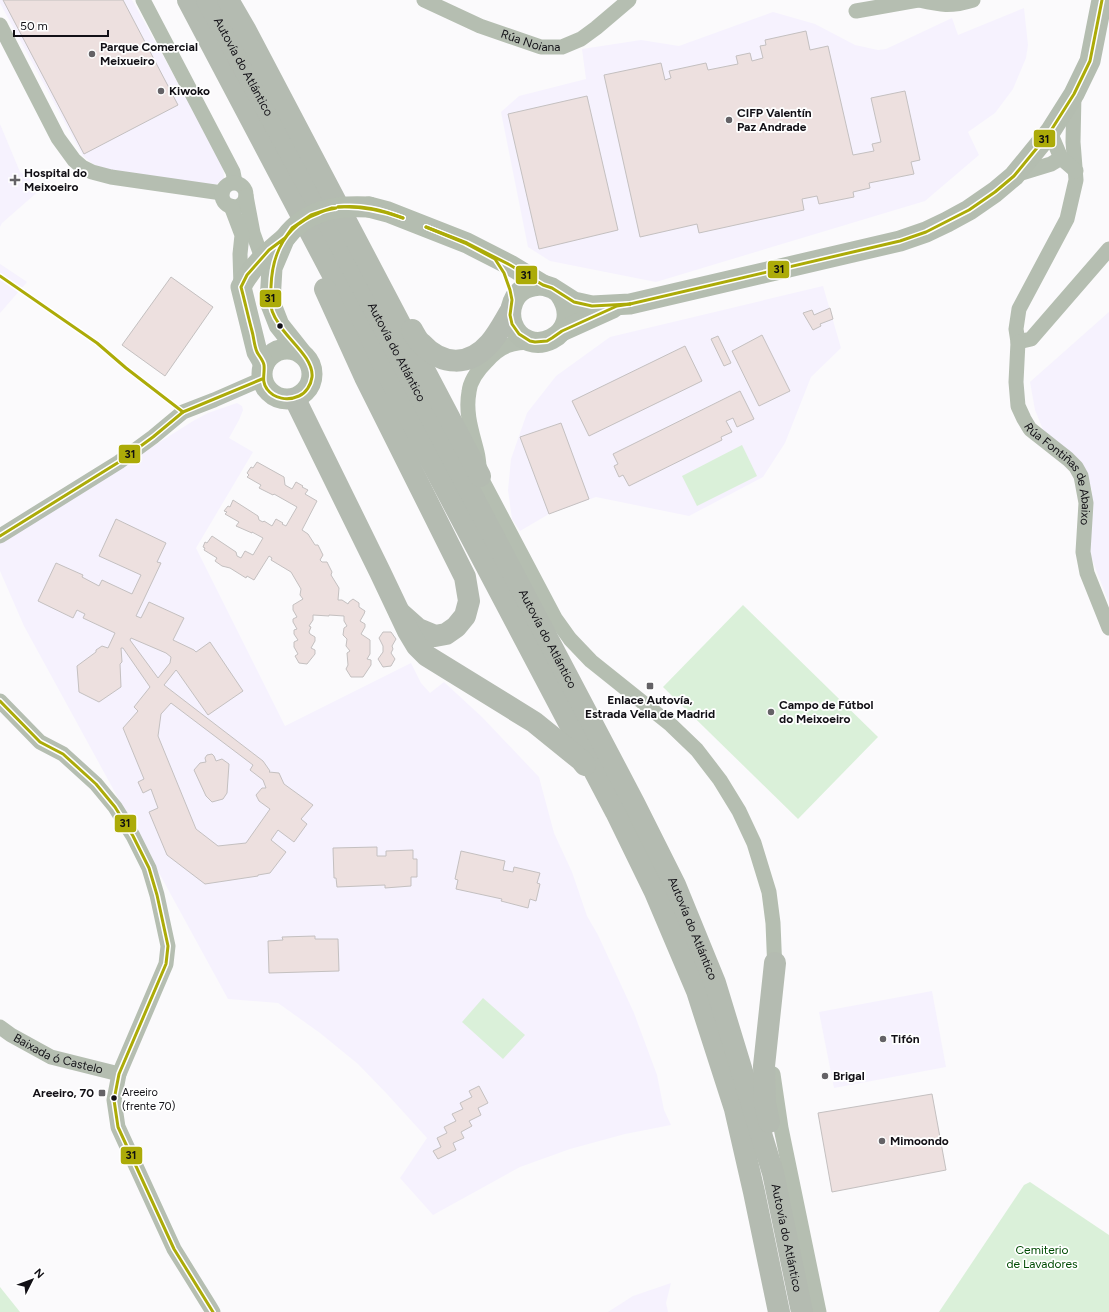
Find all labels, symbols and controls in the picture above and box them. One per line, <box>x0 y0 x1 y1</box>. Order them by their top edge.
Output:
scale bar <box>14 12 108 38</box>
street label: Autovía do Atlántico <box>211 15 276 118</box>
text: 50 m <box>20 19 48 33</box>
street label: Rúa Noiana <box>499 27 560 54</box>
place label: Parque Comercial Meixueiro <box>100 40 198 68</box>
marker: Parque Comercial Meixueiro <box>87 49 97 59</box>
place label: Kiwoko <box>169 84 210 98</box>
marker: Kiwoko <box>156 86 166 96</box>
place label: CIFP Valentín Paz Andrade <box>737 106 812 134</box>
marker: CIFP Valentín Paz Andrade <box>724 115 734 125</box>
line badge: 31 <box>1033 129 1056 148</box>
text: 31 <box>1039 133 1049 146</box>
place label: Hospital do Meixoeiro <box>24 166 87 194</box>
marker: Hospital do Meixoeiro <box>9 174 21 186</box>
line badge: 31 <box>767 260 790 279</box>
text: 31 <box>774 263 784 276</box>
line badge: 31 <box>515 265 538 285</box>
text: 31 <box>521 269 531 282</box>
line badge: 31 <box>259 289 282 308</box>
text: 31 <box>265 292 275 305</box>
street label: Autovía do Atlántico <box>365 300 429 404</box>
unlabelled marker <box>275 321 285 331</box>
street label: Rúa Fontiñas de Abaixo <box>1021 420 1093 526</box>
line badge: 31 <box>118 444 141 464</box>
text: 31 <box>125 448 135 461</box>
street label: Autovía do Atlántico <box>516 587 579 691</box>
marker: Enlace Autovía, Estrada Vella de Madrid <box>645 681 655 691</box>
place label: Enlace Autovía, Estrada Vella de Madrid <box>585 693 715 721</box>
place label: Campo de Fútbol do Meixoeiro <box>779 698 874 726</box>
marker: Campo de Fútbol do Meixoeiro <box>766 707 776 717</box>
line badge: 31 <box>114 814 137 833</box>
text: 31 <box>120 817 130 830</box>
street label: Autovía do Atlántico <box>665 874 720 982</box>
street label: Baixada ó Castelo <box>11 1031 104 1077</box>
place label: Tifón <box>891 1032 920 1046</box>
marker: Tifón <box>878 1034 888 1044</box>
place label: Brigal <box>833 1069 865 1083</box>
marker: Brigal <box>820 1071 830 1081</box>
place label: Areeiro, 70 <box>33 1086 94 1100</box>
place label: Areeiro (frente 70) <box>122 1086 176 1113</box>
marker: Areeiro, 70 <box>97 1088 107 1098</box>
marker: Areeiro (frente 70) <box>109 1093 119 1103</box>
place label: Mimoondo <box>890 1134 949 1148</box>
marker: Mimoondo <box>877 1136 887 1146</box>
line badge: 31 <box>120 1146 143 1165</box>
text: 31 <box>126 1149 136 1162</box>
street label: Autovía do Atlántico <box>768 1183 805 1293</box>
park label: Cemiterio de Lavadores <box>1006 1243 1078 1271</box>
north arrow <box>12 1260 52 1300</box>
text: N <box>31 1266 47 1281</box>

